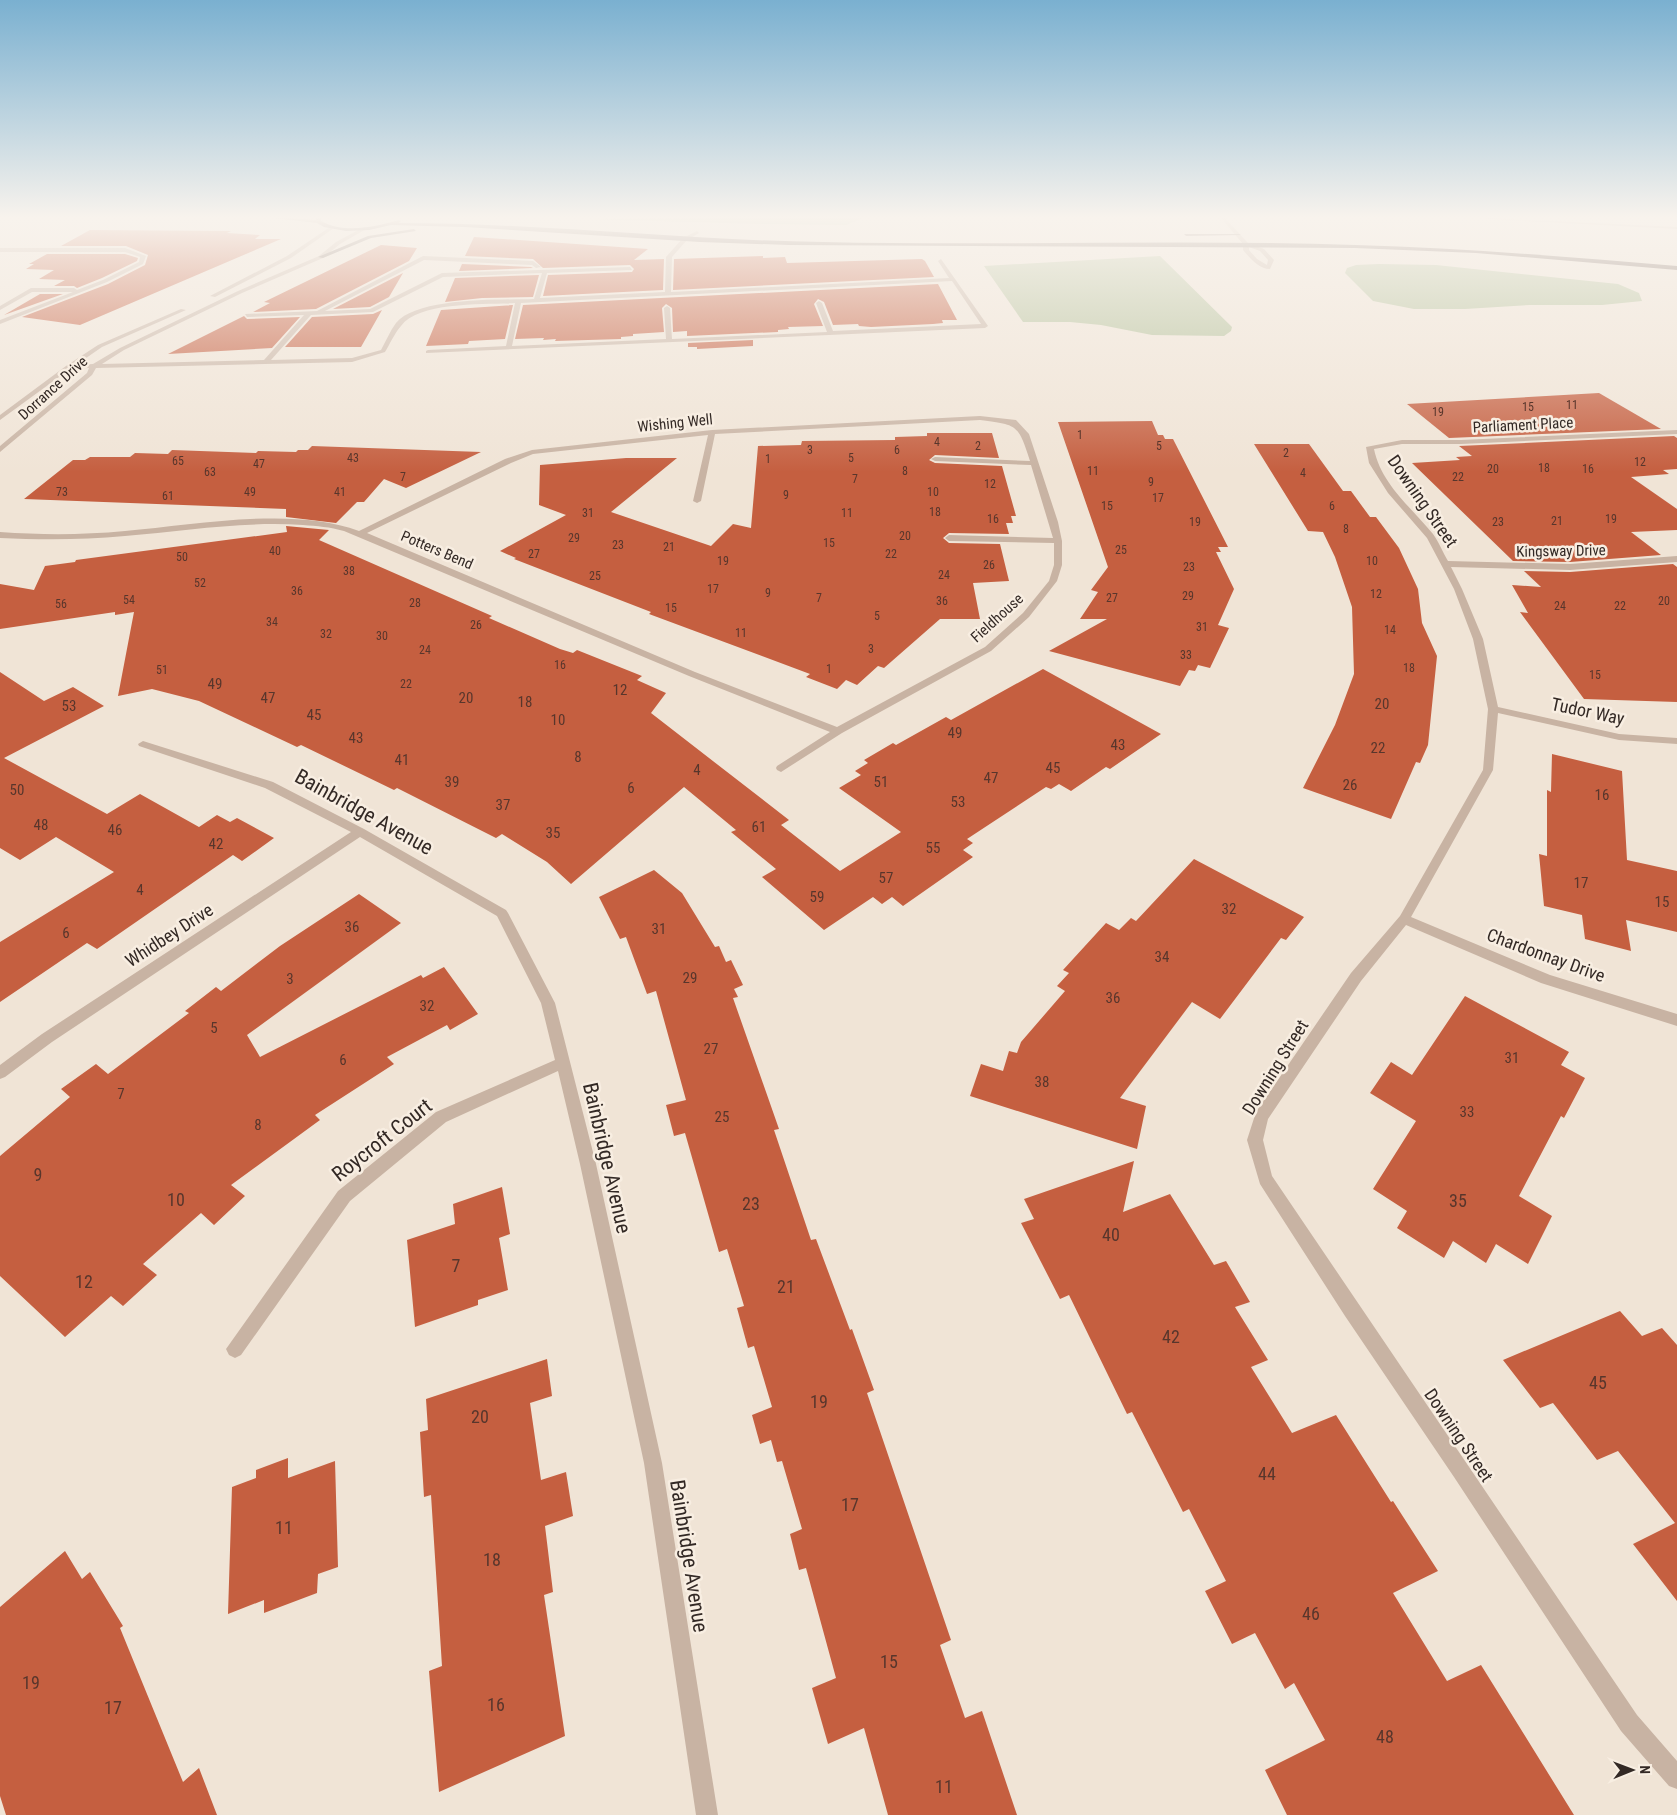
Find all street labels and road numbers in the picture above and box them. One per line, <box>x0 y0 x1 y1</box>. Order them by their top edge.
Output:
street label: Dorrance Drive <box>15 352 91 424</box>
street label: Wishing Well <box>636 410 714 436</box>
street label: Parliament Place <box>1472 413 1574 437</box>
street label: Downing Street <box>1383 451 1463 551</box>
street label: Potters Bend <box>398 527 476 573</box>
street label: Kingsway Drive <box>1516 541 1606 561</box>
street label: Fieldhouse <box>967 590 1027 646</box>
street label: Tudor Way <box>1550 693 1627 729</box>
street label: Bainbridge Avenue <box>291 764 437 860</box>
street label: Whidbey Drive <box>121 899 217 971</box>
street label: Chardonnay Drive <box>1484 924 1608 986</box>
street label: Downing Street <box>1238 1016 1312 1118</box>
street label: Bainbridge Avenue <box>578 1080 636 1236</box>
street label: Roycroft Court <box>327 1094 437 1186</box>
street label: Downing Street <box>1420 1384 1498 1486</box>
street label: Bainbridge Avenue <box>665 1478 713 1634</box>

